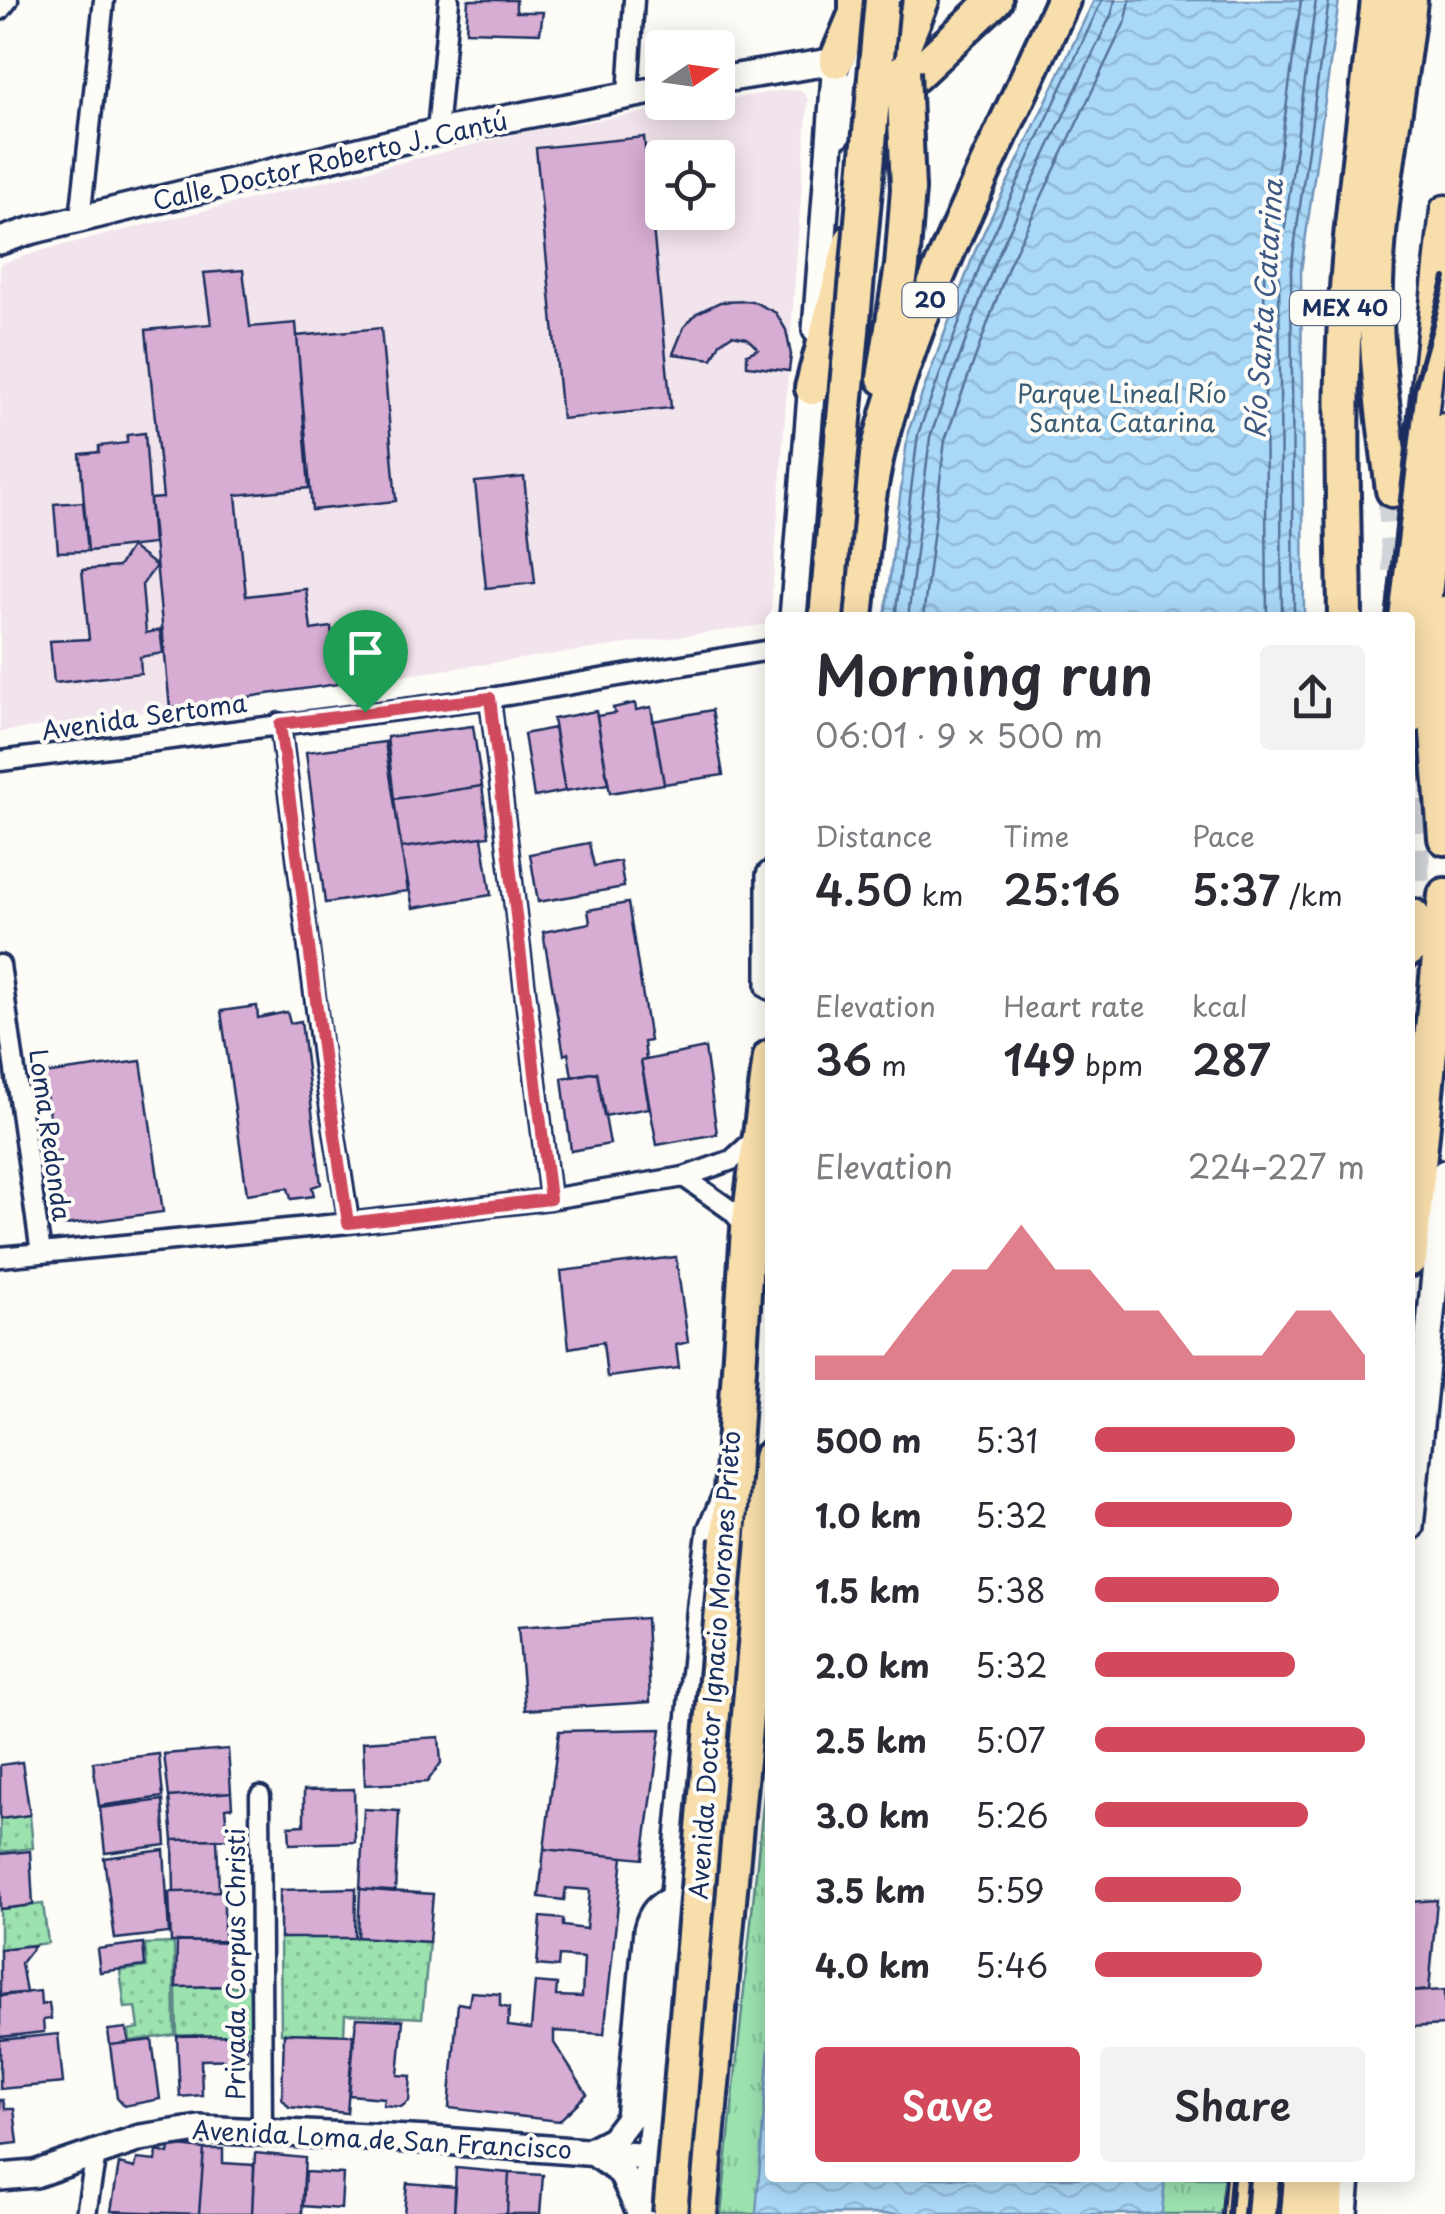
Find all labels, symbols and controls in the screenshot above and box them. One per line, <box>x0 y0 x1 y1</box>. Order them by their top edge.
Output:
north arrow <box>645 30 735 120</box>
map controls <box>645 30 735 230</box>
street label: Calle Doctor Roberto J. Cantú <box>149 101 511 219</box>
button: locate <box>645 140 735 230</box>
water label: Río Santa Catarina <box>1232 177 1293 440</box>
road number: 20 <box>902 283 958 317</box>
road number: MEX 40 <box>1290 291 1400 325</box>
park label: Parque Lineal Río Santa Catarina <box>1017 374 1227 441</box>
pin <box>323 610 408 713</box>
icon: arrive <box>338 625 393 680</box>
text: Morning run <box>815 632 1153 715</box>
button: share <box>1260 645 1365 750</box>
street label: Avenida Sertoma <box>39 683 249 749</box>
text: 06:01 · 9 × 500 m <box>815 711 1103 759</box>
text: Distance <box>815 814 933 857</box>
text: Time <box>1003 814 1070 857</box>
text: Pace <box>1192 814 1255 857</box>
text: 4.50 <box>815 857 912 920</box>
text: 25:16 <box>1003 857 1121 920</box>
text: 5:37 <box>1192 857 1280 920</box>
text: km <box>912 873 964 916</box>
text: /km <box>1280 873 1343 916</box>
text: Elevation <box>815 984 936 1027</box>
text: Heart rate <box>1003 984 1145 1027</box>
text: kcal <box>1192 984 1248 1027</box>
text: 36 <box>815 1027 872 1090</box>
text: 149 <box>1003 1027 1076 1090</box>
text: 287 <box>1192 1027 1271 1090</box>
text: m <box>872 1043 907 1086</box>
text: bpm <box>1076 1043 1143 1086</box>
street label: Loma Redonda <box>20 1046 82 1224</box>
text: Elevation <box>815 1142 953 1190</box>
text: 224–227 m <box>1188 1142 1365 1190</box>
text: 500 m <box>815 1416 921 1464</box>
text: 5:31 <box>975 1416 1038 1464</box>
street label: Avenida Doctor Ignacio Morones Prieto <box>679 1429 749 1901</box>
text: 1.0 km <box>815 1491 921 1539</box>
text: 5:32 <box>975 1491 1048 1539</box>
text: 1.5 km <box>815 1566 920 1614</box>
text: 5:38 <box>975 1566 1046 1614</box>
text: 2.0 km <box>815 1641 930 1689</box>
text: 5:32 <box>975 1641 1048 1689</box>
text: 2.5 km <box>815 1716 927 1764</box>
text: 5:07 <box>975 1716 1045 1764</box>
text: 3.0 km <box>815 1791 930 1839</box>
text: 5:26 <box>975 1791 1049 1839</box>
street label: Privada Corpus Christi <box>216 1828 254 2100</box>
text: 3.5 km <box>815 1866 926 1914</box>
text: 5:59 <box>975 1866 1045 1914</box>
text: 4.0 km <box>815 1941 930 1989</box>
text: 5:46 <box>975 1941 1048 1989</box>
button: Save <box>815 2047 1080 2162</box>
button: Share <box>1100 2047 1365 2162</box>
street label: Avenida Loma de San Francisco <box>191 2110 573 2168</box>

